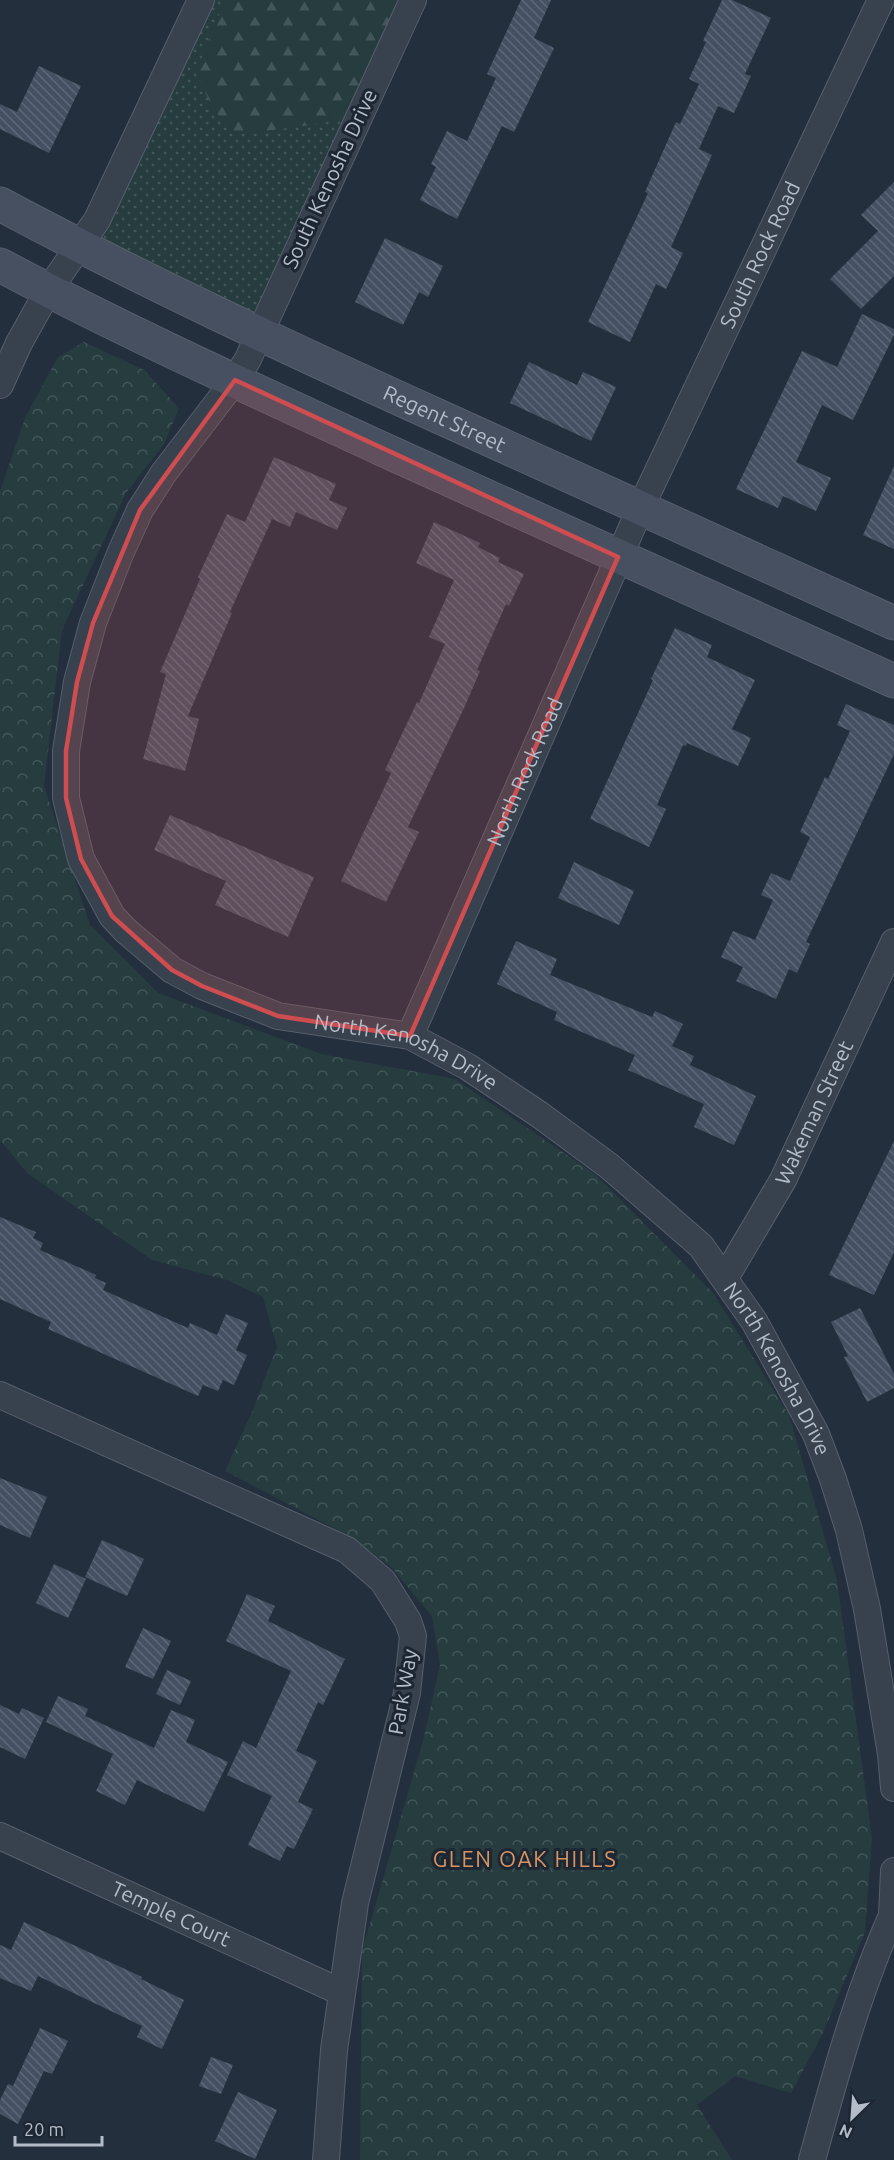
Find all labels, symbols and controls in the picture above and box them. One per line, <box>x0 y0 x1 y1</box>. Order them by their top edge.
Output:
street label: South Kenosha Drive <box>277 85 381 272</box>
street label: South Rock Road <box>714 177 804 332</box>
street label: Regent Street <box>380 380 510 457</box>
street label: North Rock Road <box>481 694 567 849</box>
street label: North Kenosha Drive <box>313 1009 502 1094</box>
street label: Wakeman Street <box>770 1037 857 1188</box>
street label: North Kenosha Drive <box>719 1277 836 1458</box>
street label: Park Way <box>383 1647 421 1736</box>
district label: GLEN OAK HILLS <box>433 1846 617 1871</box>
street label: Temple Court <box>108 1876 235 1951</box>
north arrow <box>822 2088 882 2148</box>
scale bar <box>15 2109 102 2147</box>
text: 20 m <box>24 2119 64 2139</box>
text: N <box>836 2121 855 2142</box>

